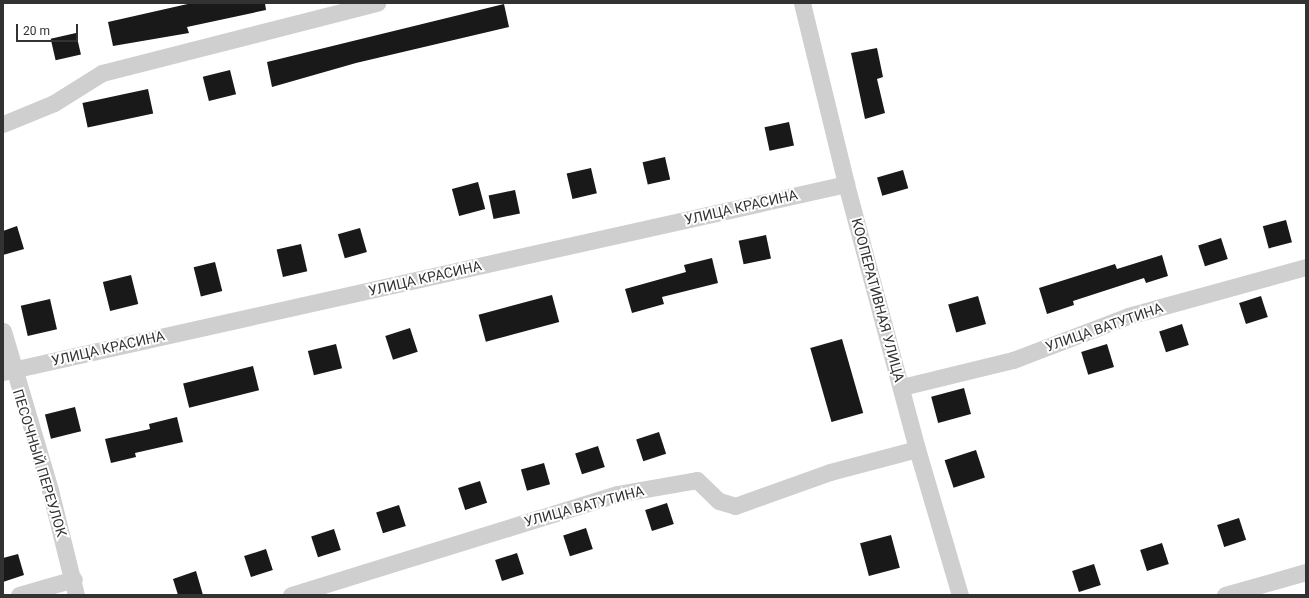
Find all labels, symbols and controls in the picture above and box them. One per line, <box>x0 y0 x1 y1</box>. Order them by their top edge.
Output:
scale bar <box>18 16 80 42</box>
text: 20 m <box>23 24 50 38</box>
street label: УЛИЦА КРАСИНА <box>683 186 799 228</box>
street label: КООПЕРАТИВНАЯ УЛИЦА <box>848 216 908 384</box>
street label: УЛИЦА КРАСИНА <box>367 257 483 299</box>
street label: УЛИЦА ВАТУТИНА <box>1043 299 1165 355</box>
street label: УЛИЦА КРАСИНА <box>50 327 166 369</box>
street label: ПЕСОЧНЫЙ ПЕРЕУЛОК <box>10 387 70 539</box>
street label: УЛИЦА ВАТУТИНА <box>522 482 646 530</box>

